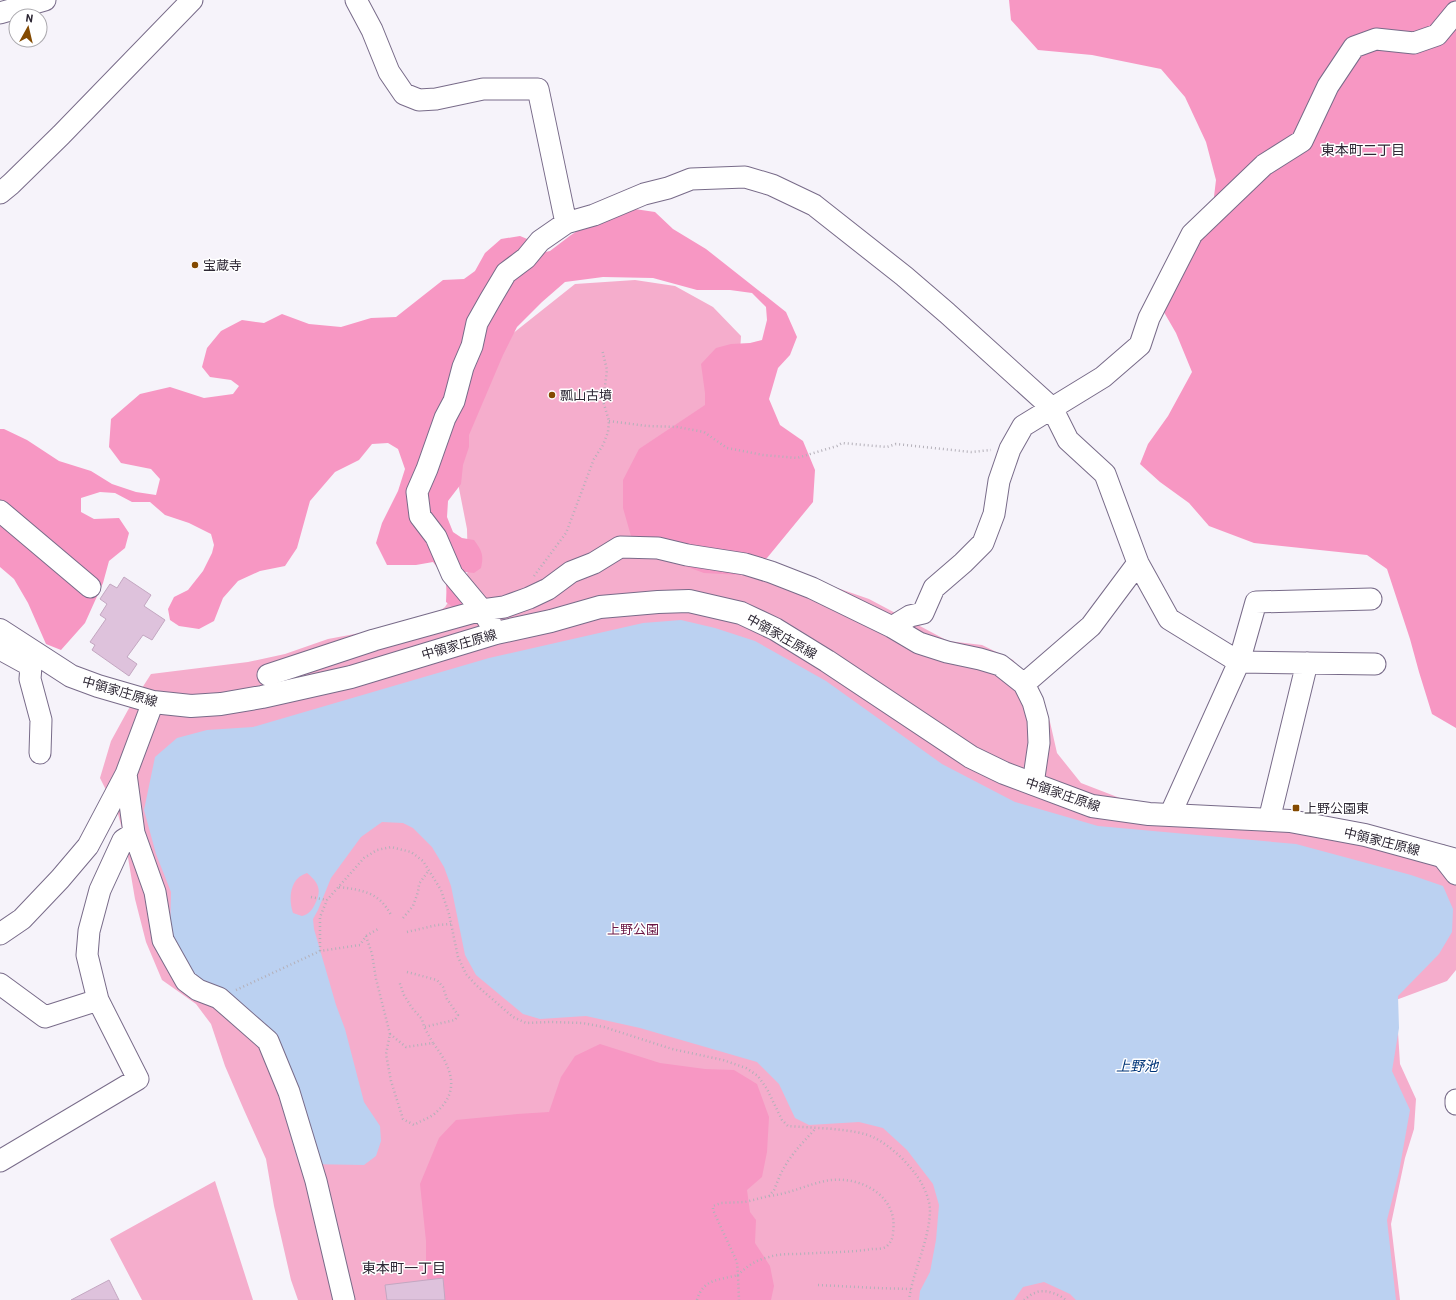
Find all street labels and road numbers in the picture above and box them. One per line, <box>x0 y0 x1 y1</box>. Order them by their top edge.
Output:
street label: 中領家庄原線 <box>744 610 820 662</box>
street label: 中領家庄原線 <box>419 626 499 662</box>
street label: 中領家庄原線 <box>80 673 160 709</box>
street label: 中領家庄原線 <box>1024 774 1102 814</box>
street label: 中領家庄原線 <box>1342 824 1422 858</box>

